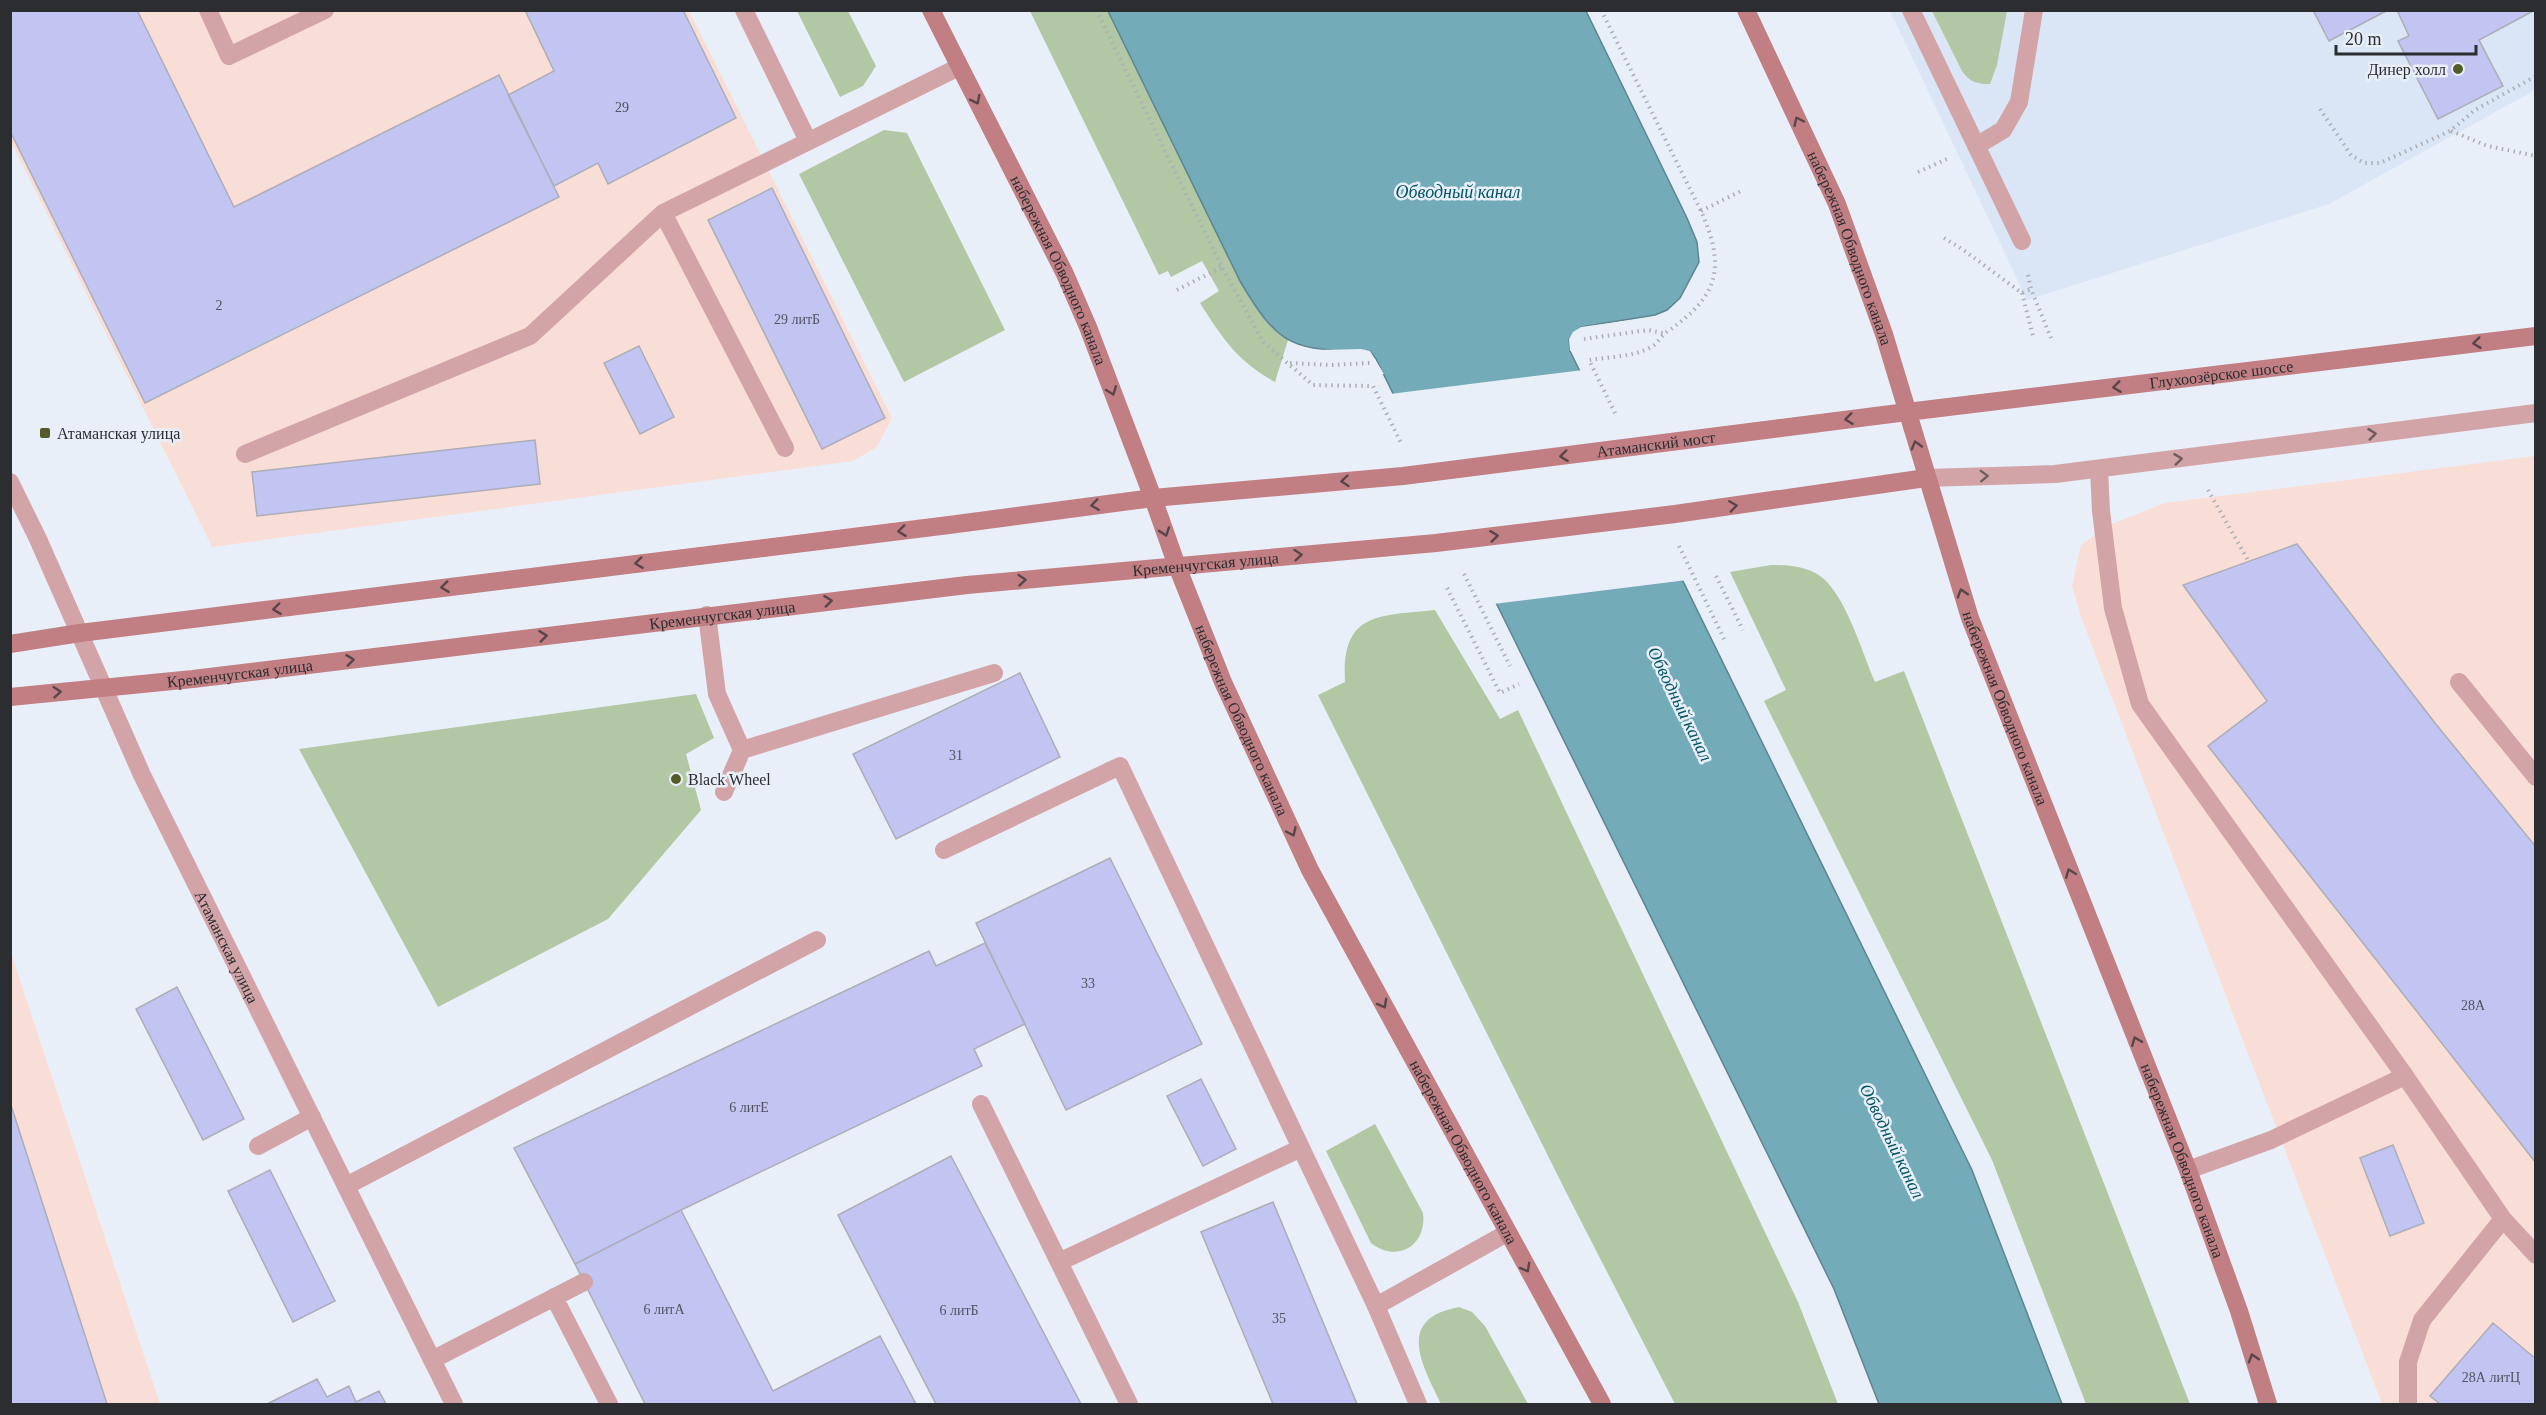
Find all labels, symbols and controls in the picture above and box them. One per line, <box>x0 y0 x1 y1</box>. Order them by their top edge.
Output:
scale bar <box>2336 18 2476 56</box>
text: 20 m <box>2345 29 2382 49</box>
place label: Динер холл <box>2368 61 2446 79</box>
marker: Динер холл <box>2451 62 2465 76</box>
one-way arrow <box>969 94 981 105</box>
house number: 29 <box>615 100 629 115</box>
one-way arrow <box>1794 117 1806 128</box>
street label: набережная Обводного канала <box>1805 148 1895 347</box>
street label: набережная Обводного канала <box>1008 172 1110 367</box>
water label: Обводный канал <box>1396 182 1521 202</box>
house number: 2 <box>216 298 223 313</box>
house number: 29 литБ <box>774 312 820 327</box>
one-way arrow <box>2473 337 2482 349</box>
street label: Глухоозёрское шоссе <box>2149 357 2294 391</box>
one-way arrow <box>2113 380 2122 393</box>
one-way arrow <box>1105 385 1118 395</box>
one-way arrow <box>1844 413 1853 425</box>
place label: Атаманская улица <box>57 425 180 443</box>
marker: Атаманская улица <box>38 426 52 440</box>
street label: Атаманский мост <box>1595 428 1716 460</box>
one-way arrow <box>2367 429 2376 441</box>
one-way arrow <box>1911 440 1923 451</box>
one-way arrow <box>1559 449 1568 461</box>
one-way arrow <box>2174 453 2183 466</box>
one-way arrow <box>1980 470 1989 483</box>
one-way arrow <box>1340 474 1349 487</box>
one-way arrow <box>1091 499 1100 511</box>
one-way arrow <box>1729 500 1738 512</box>
one-way arrow <box>897 524 907 537</box>
one-way arrow <box>1158 526 1170 537</box>
one-way arrow <box>1489 530 1498 543</box>
street label: Кременчугская улица <box>1132 549 1279 579</box>
one-way arrow <box>1293 549 1302 562</box>
one-way arrow <box>634 556 643 568</box>
one-way arrow <box>1017 574 1026 587</box>
one-way arrow <box>441 581 450 593</box>
one-way arrow <box>1957 588 1969 599</box>
one-way arrow <box>823 595 832 608</box>
street label: Кременчугская улица <box>648 597 796 632</box>
one-way arrow <box>272 602 282 615</box>
street label: набережная Обводного канала <box>1960 609 2051 807</box>
street label: набережная Обводного канала <box>1193 622 1292 818</box>
one-way arrow <box>539 630 548 642</box>
water label: Обводный канал <box>1644 643 1716 765</box>
one-way arrow <box>345 654 354 667</box>
street label: Кременчугская улица <box>166 656 314 690</box>
one-way arrow <box>53 686 62 699</box>
house number: 31 <box>949 748 963 763</box>
place label: Black Wheel <box>688 771 771 788</box>
marker: Black Wheel <box>669 772 683 786</box>
one-way arrow <box>1285 825 1297 836</box>
one-way arrow <box>2065 868 2077 879</box>
street label: Атаманская улица <box>192 888 262 1006</box>
house number: 33 <box>1081 976 1095 991</box>
one-way arrow <box>1376 998 1387 1008</box>
house number: 28А <box>2461 998 2486 1013</box>
one-way arrow <box>2131 1036 2143 1047</box>
street label: набережная Обводного канала <box>1407 1057 1521 1247</box>
street label: набережная Обводного канала <box>2138 1061 2228 1260</box>
water label: Обводный канал <box>1856 1080 1928 1202</box>
house number: 6 литЕ <box>729 1100 769 1115</box>
one-way arrow <box>1519 1261 1530 1272</box>
house number: 6 литА <box>643 1302 685 1317</box>
house number: 6 литБ <box>939 1303 979 1318</box>
house number: 35 <box>1272 1311 1286 1326</box>
one-way arrow <box>2248 1353 2260 1364</box>
house number: 28А литЦ <box>2462 1370 2520 1385</box>

